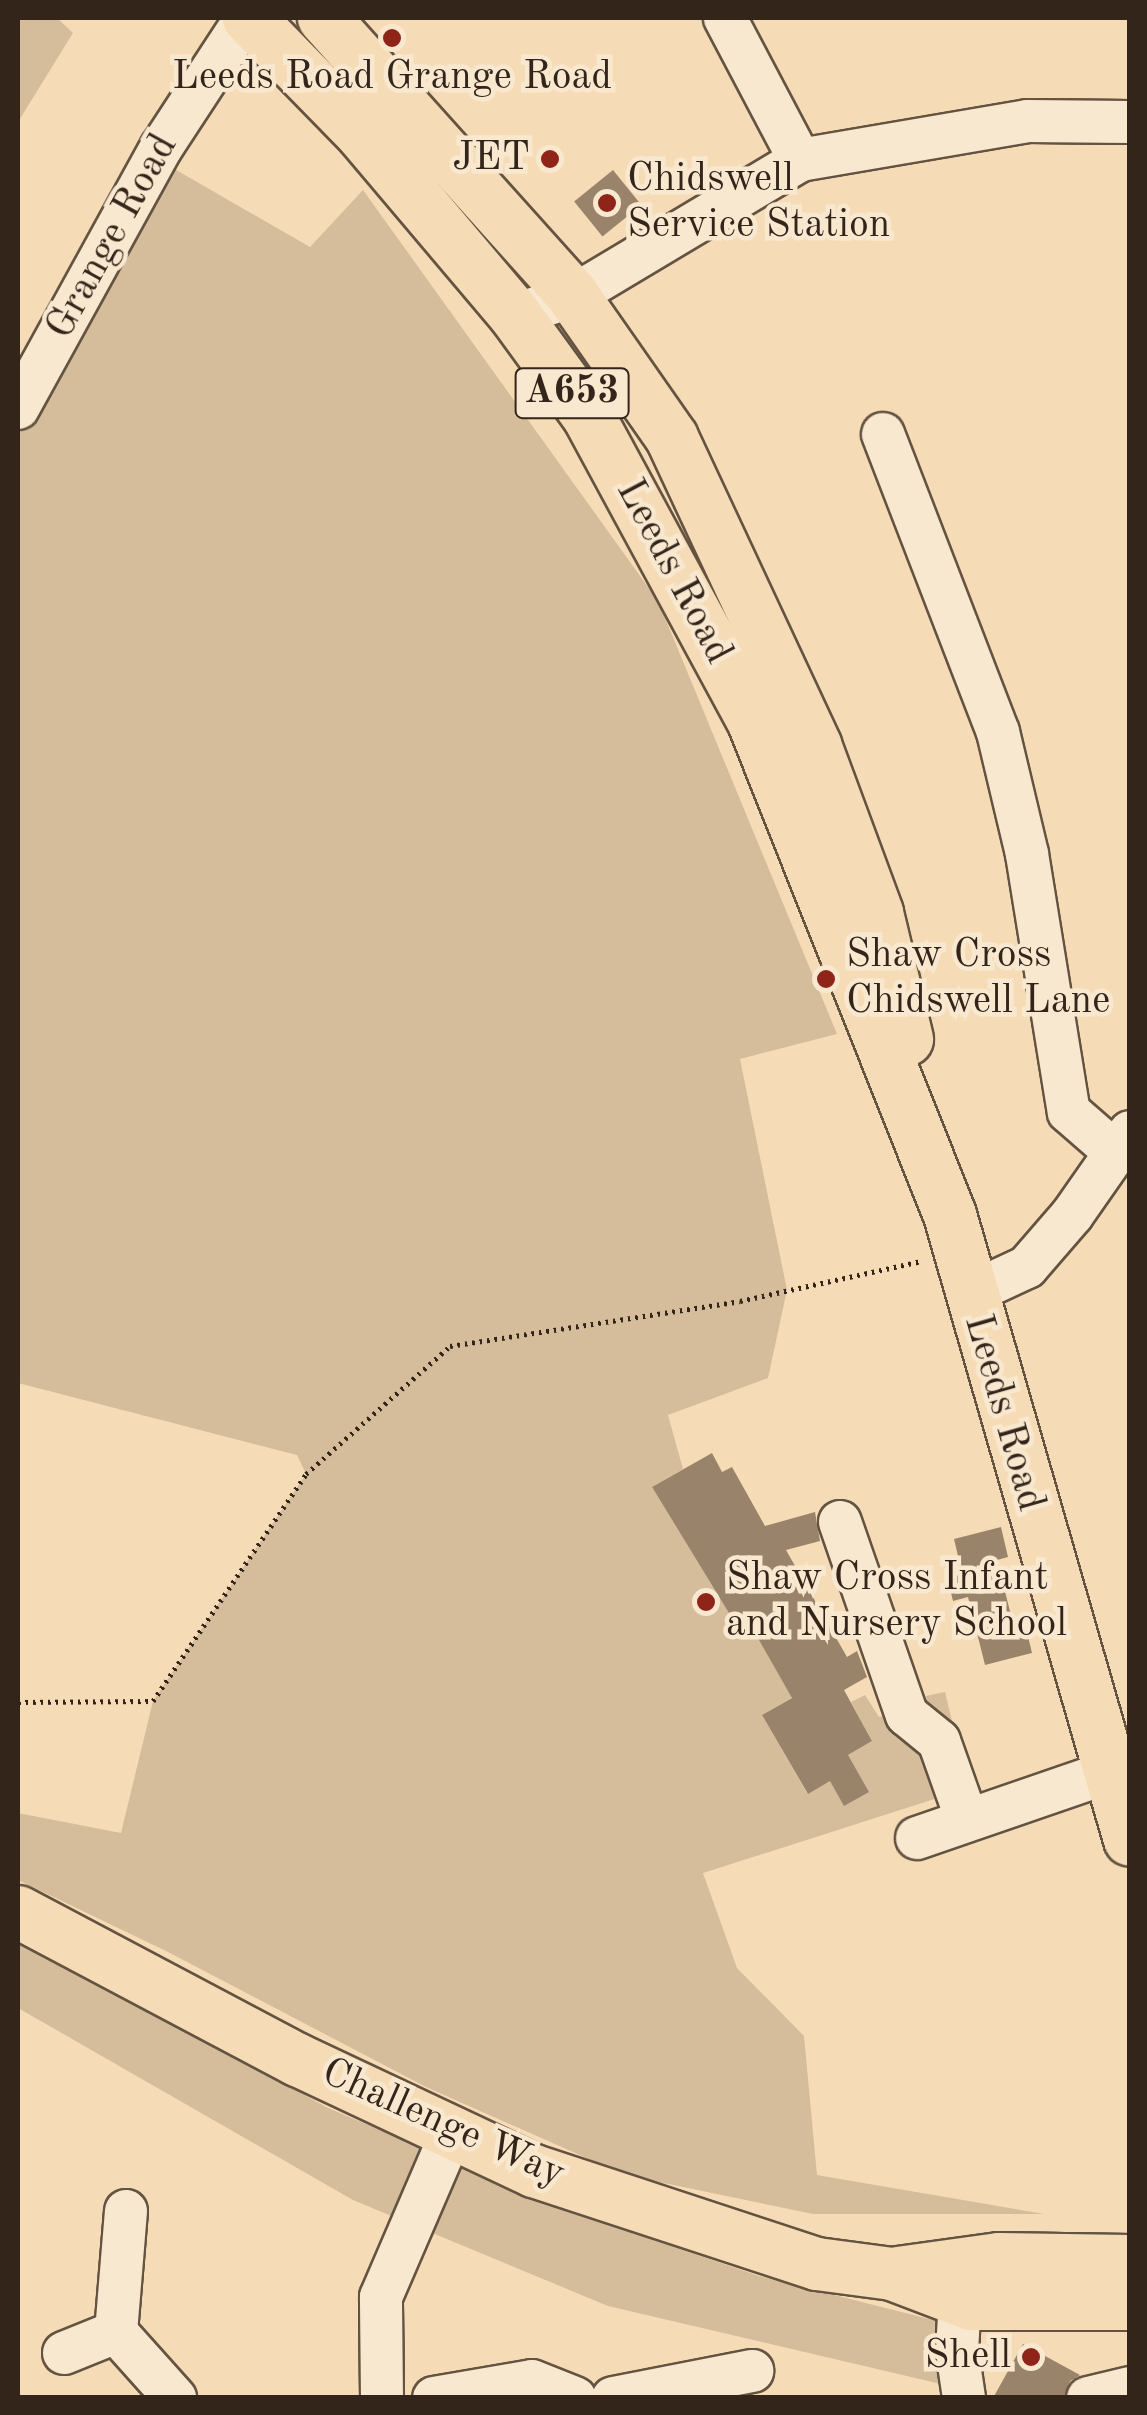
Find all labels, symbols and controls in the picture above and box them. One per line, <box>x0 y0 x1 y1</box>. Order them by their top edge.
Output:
marker: Leeds Road Grange Road <box>381 27 403 49</box>
place label: Leeds Road Grange Road <box>172 54 612 102</box>
street label: Grange Road <box>37 126 189 348</box>
place label: JET <box>452 135 530 183</box>
marker: JET <box>539 148 561 170</box>
place label: Chidswell Service Station <box>627 156 890 250</box>
marker: Chidswell Service Station <box>596 192 618 214</box>
road number: A653 <box>514 360 630 426</box>
street label: Leeds Road <box>604 471 742 673</box>
place label: Shaw Cross Chidswell Lane <box>846 932 1110 1026</box>
marker: Shaw Cross Chidswell Lane <box>815 968 837 990</box>
street label: Leeds Road <box>952 1309 1054 1517</box>
place label: Shaw Cross Infant and Nursery School <box>726 1555 1067 1649</box>
marker: Shaw Cross Infant and Nursery School <box>695 1591 717 1613</box>
street label: Challenge Way <box>314 2049 572 2199</box>
place label: Shell <box>924 2333 1011 2381</box>
marker: Shell <box>1020 2346 1042 2368</box>

